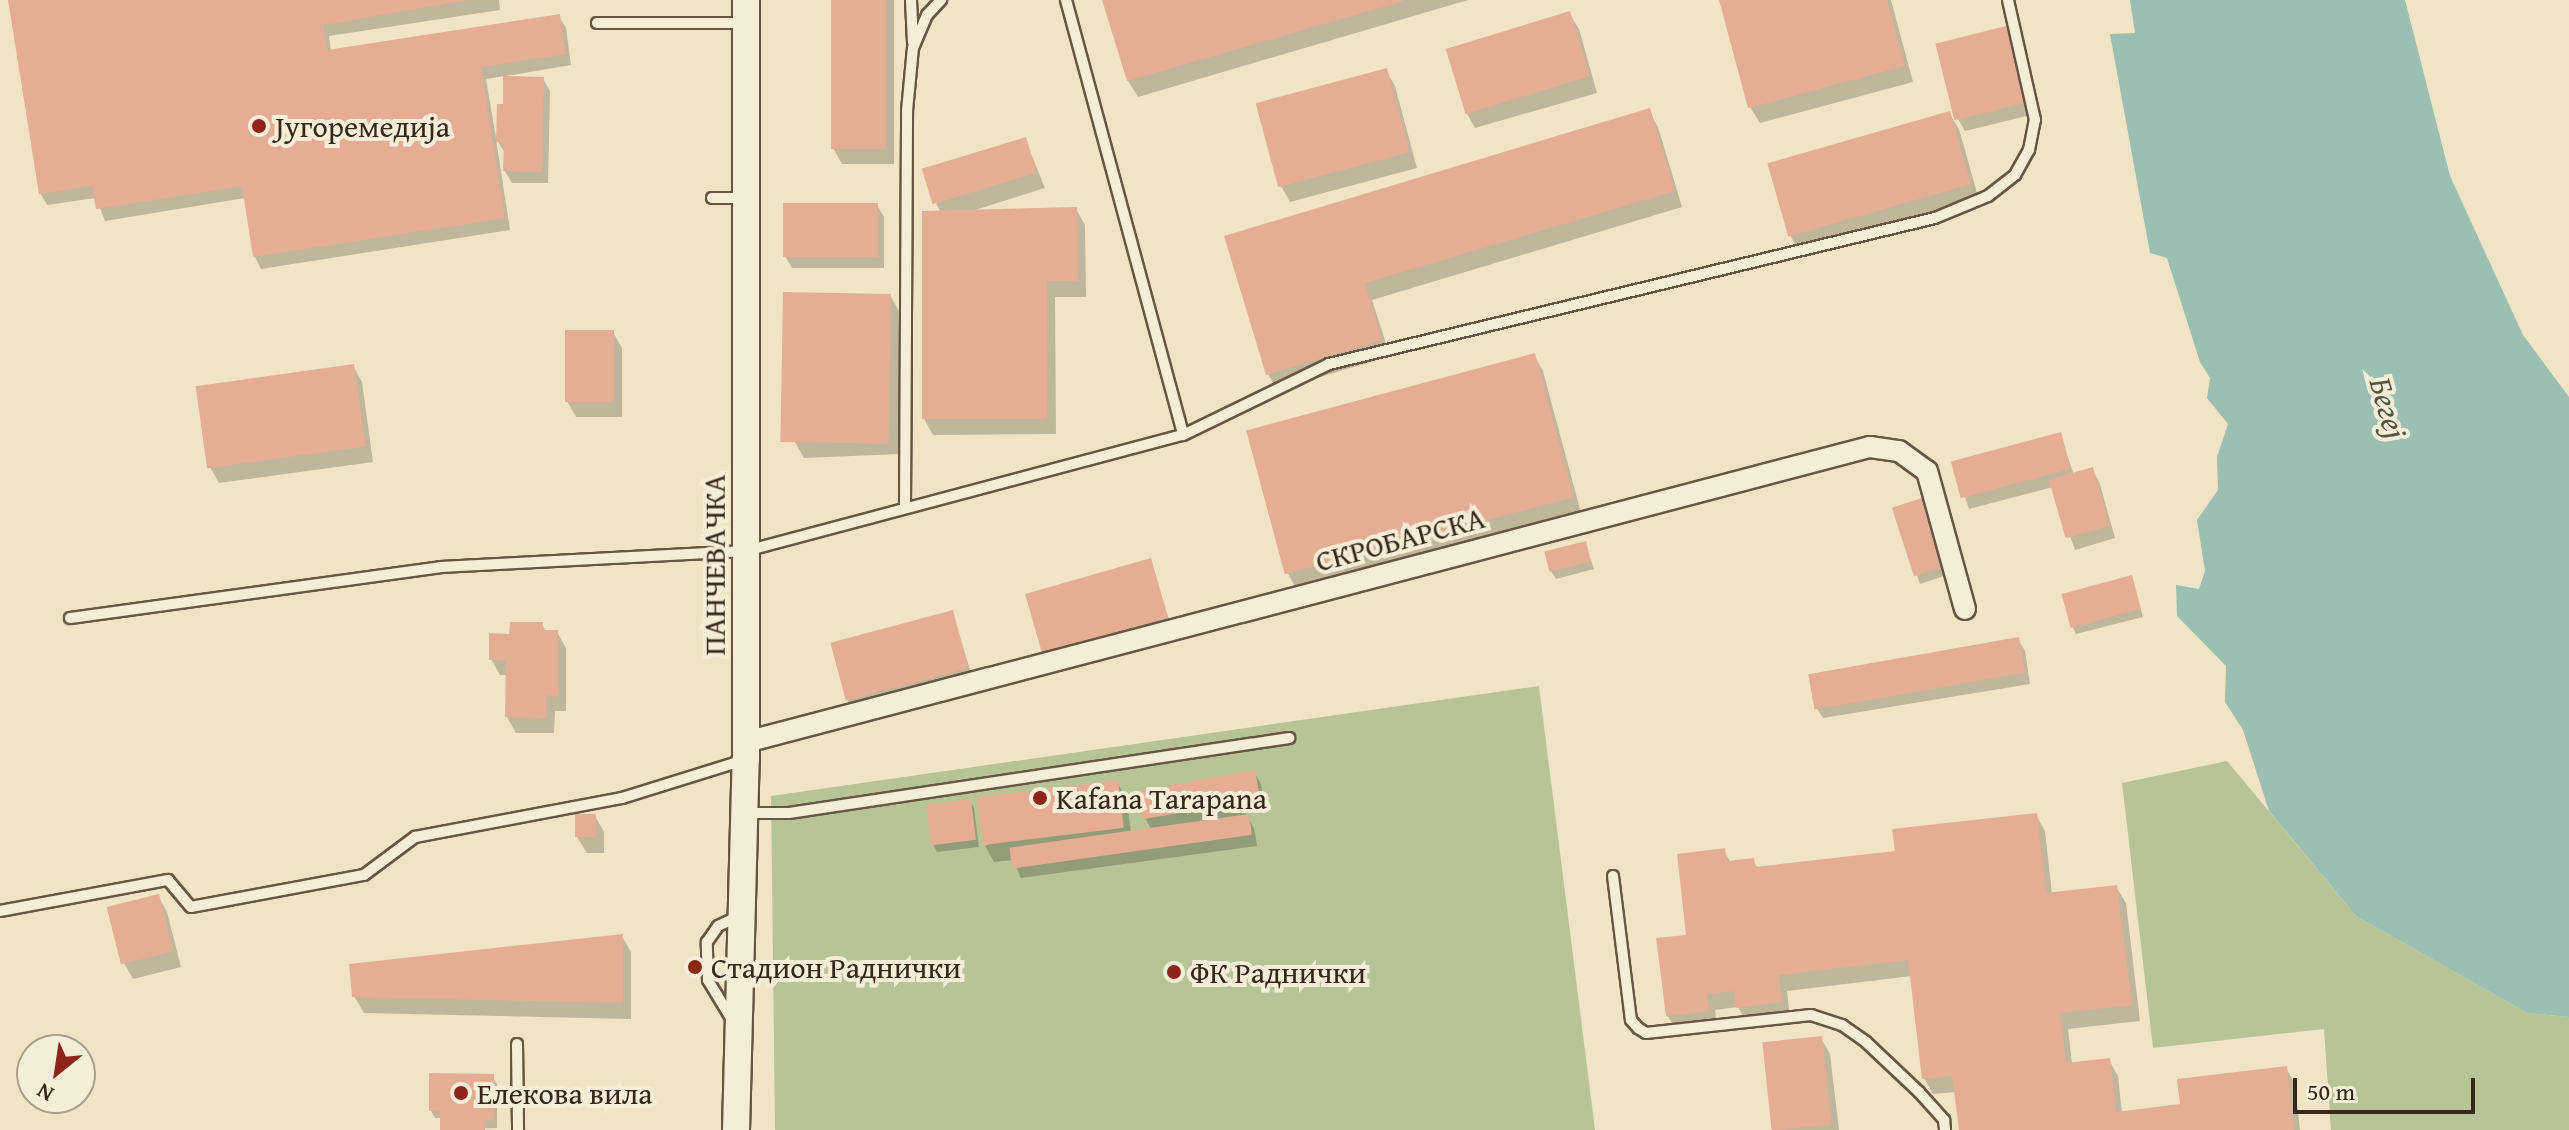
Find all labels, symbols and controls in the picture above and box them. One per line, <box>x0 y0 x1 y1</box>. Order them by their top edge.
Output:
place label: Југоремедија <box>275 108 450 144</box>
marker: Југоремедија <box>250 117 268 135</box>
water label: Бегеј <box>2361 373 2415 443</box>
street label: ПАНЧЕВАЧКА <box>696 474 732 656</box>
street label: СКРОБАРСКА <box>1312 499 1488 579</box>
place label: Kafana Tarapana <box>1056 780 1267 816</box>
marker: Kafana Tarapana <box>1031 789 1049 807</box>
place label: Стадион Раднички <box>711 949 961 985</box>
place label: ФК Раднички <box>1190 954 1366 990</box>
marker: Стадион Раднички <box>686 958 704 976</box>
marker: ФК Раднички <box>1165 963 1183 981</box>
north arrow <box>16 1034 96 1114</box>
scale bar <box>2297 1062 2479 1112</box>
text: 50 m <box>2307 1074 2355 1109</box>
place label: Елекова вила <box>477 1075 653 1111</box>
text: N <box>31 1076 59 1111</box>
marker: Елекова вила <box>452 1084 470 1102</box>

